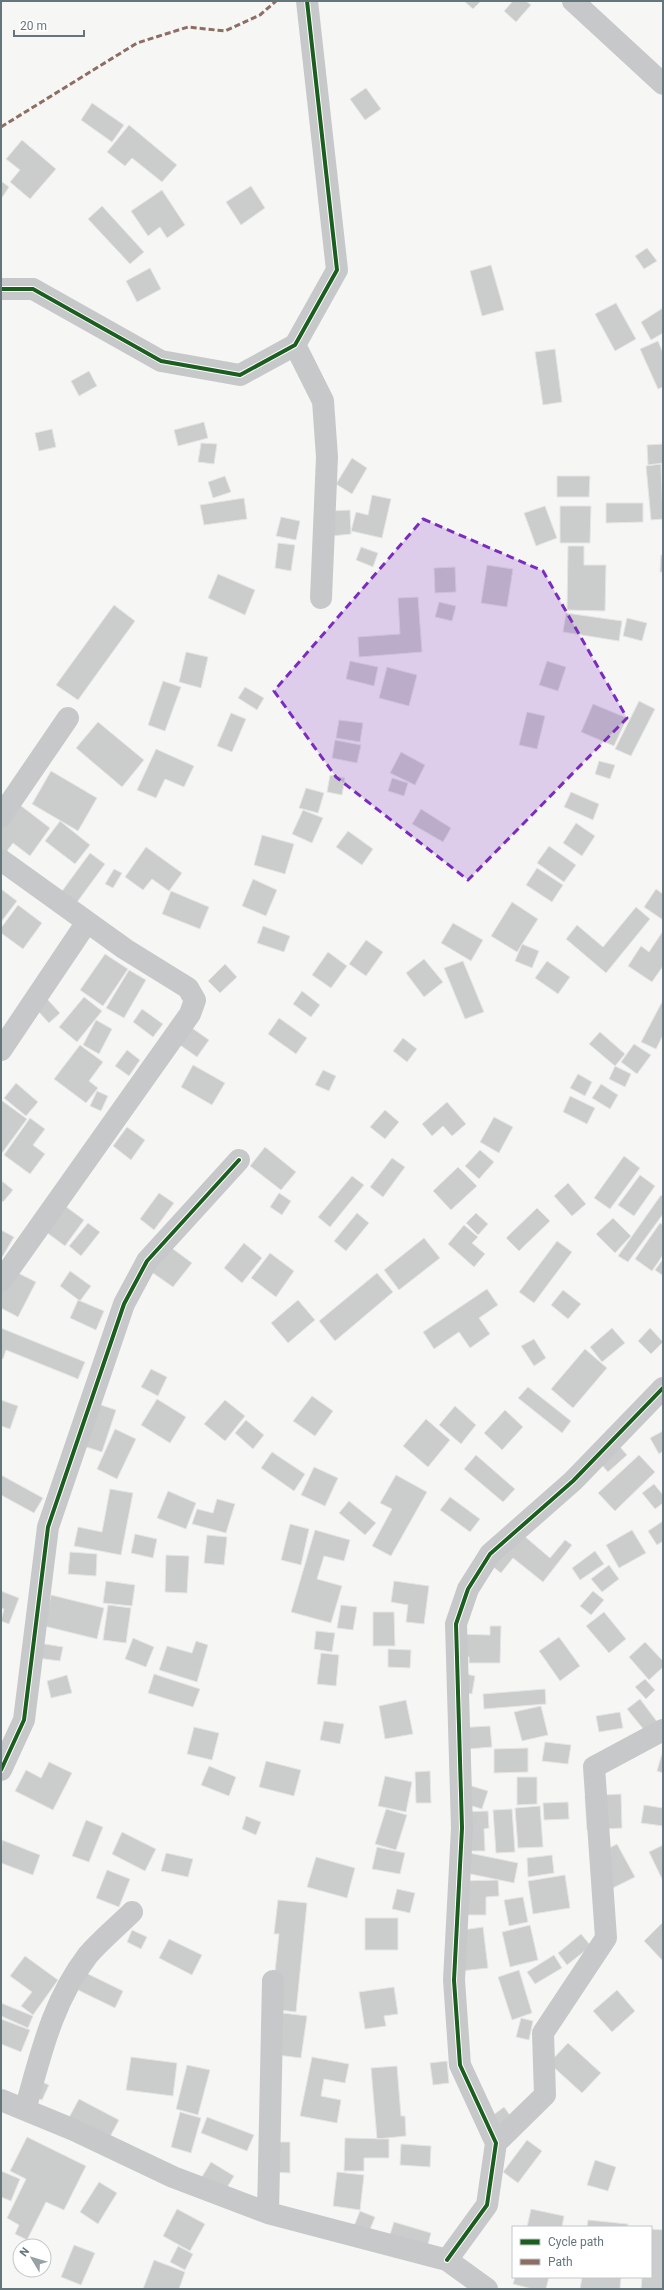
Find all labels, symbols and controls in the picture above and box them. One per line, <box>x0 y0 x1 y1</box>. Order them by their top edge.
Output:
scale bar <box>14 12 84 38</box>
text: 20 m <box>20 19 47 33</box>
legend <box>512 2226 652 2278</box>
text: Cycle path <box>548 2235 604 2249</box>
north arrow <box>12 2238 52 2278</box>
text: N <box>17 2245 32 2259</box>
text: Path <box>548 2255 573 2269</box>

